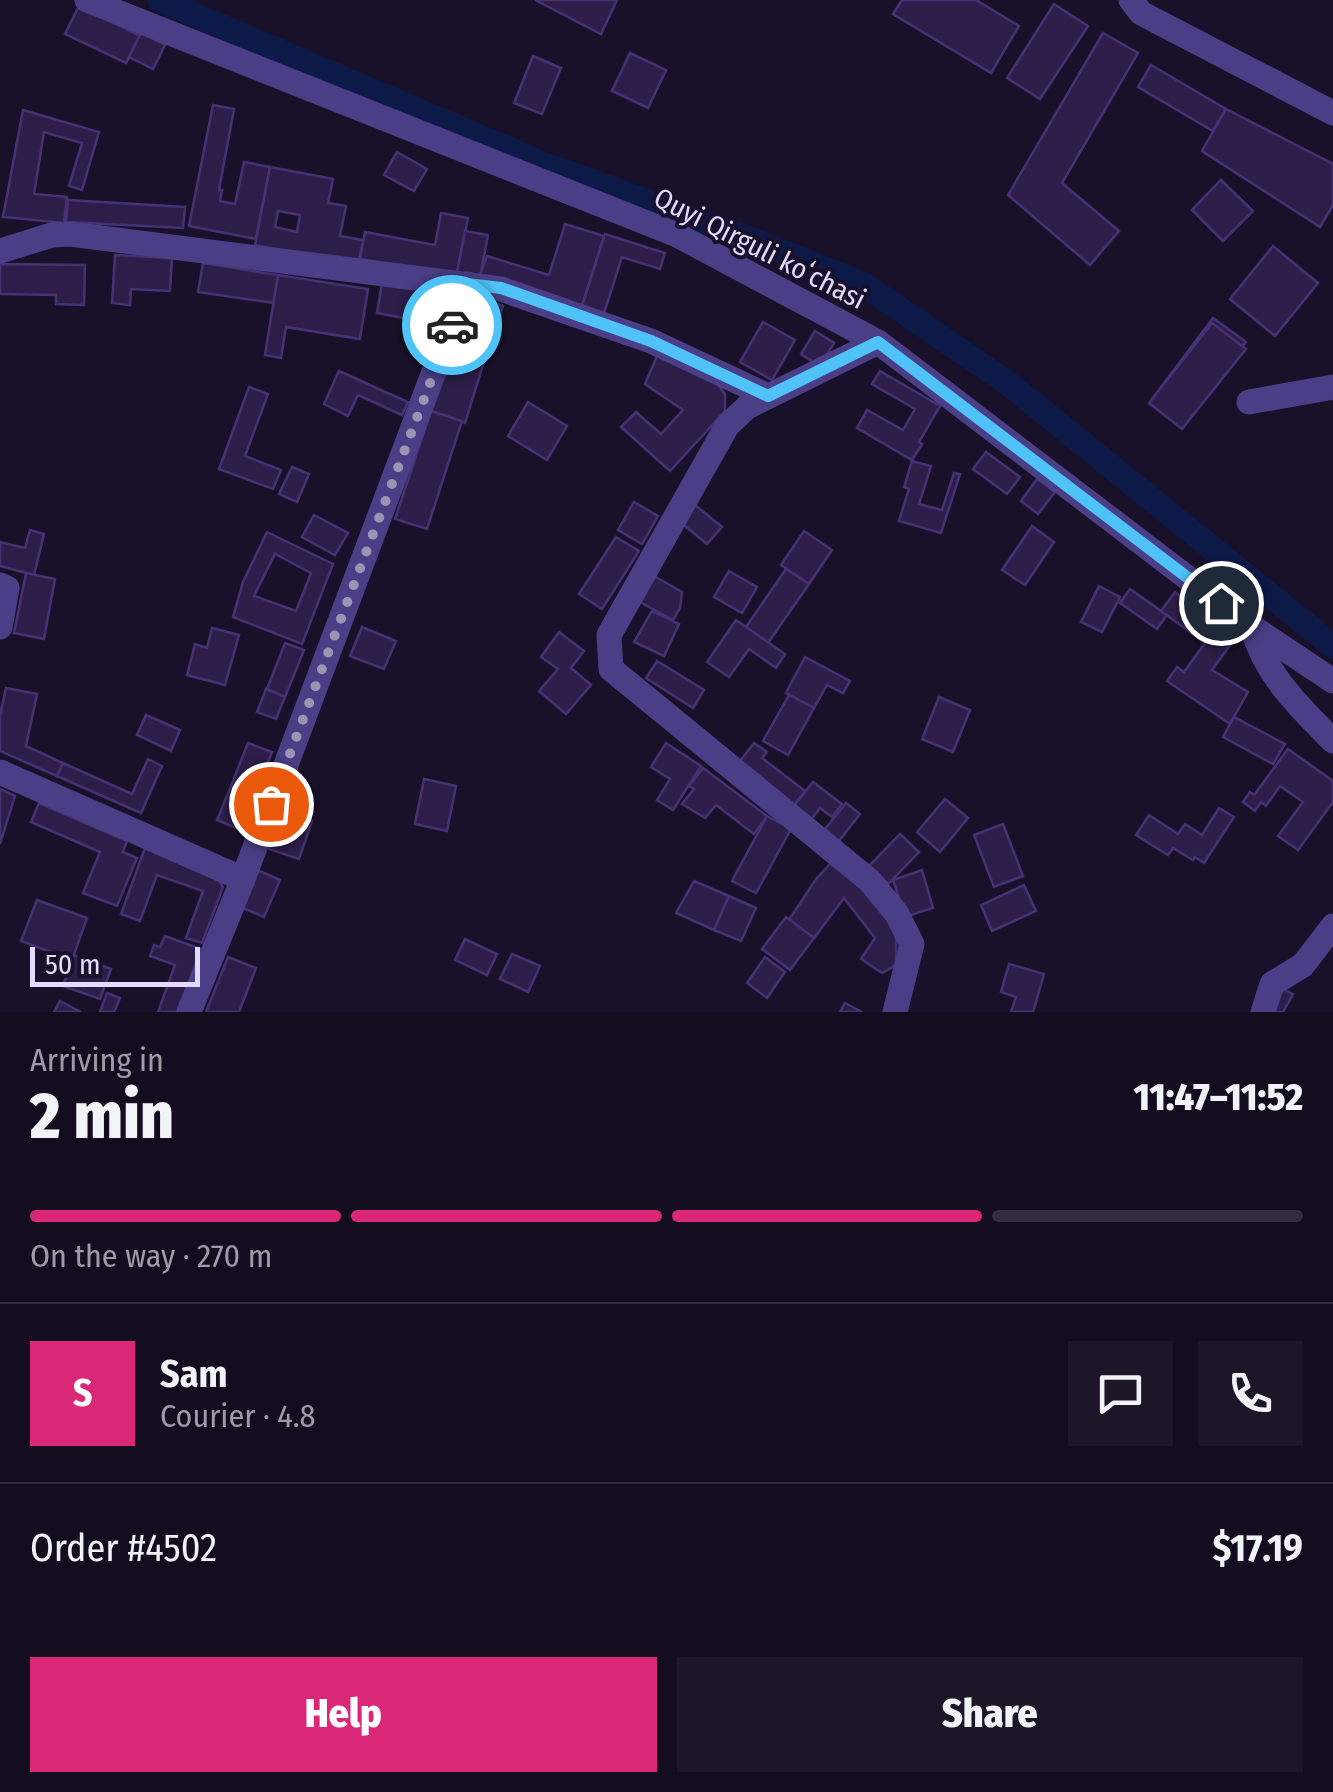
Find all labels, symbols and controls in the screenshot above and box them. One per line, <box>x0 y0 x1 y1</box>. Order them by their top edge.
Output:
street label: Quyi Qirguli koʻchasi <box>649 181 871 316</box>
courier <box>402 275 502 375</box>
icon: car <box>425 298 480 353</box>
pin <box>1179 561 1264 646</box>
icon: home <box>1194 576 1249 631</box>
pin <box>229 762 314 847</box>
icon: bag <box>244 777 299 832</box>
scale bar <box>30 942 200 986</box>
text: 50 m <box>45 948 101 981</box>
text: Arriving in <box>30 1041 164 1079</box>
text: 11:47–11:52 <box>1133 1074 1303 1120</box>
text: 2 min <box>30 1077 174 1155</box>
text: On the way · 270 m <box>30 1237 272 1275</box>
button: chat <box>1068 1341 1173 1446</box>
button: phone <box>1198 1341 1303 1446</box>
text: Sam <box>160 1351 228 1397</box>
text: S <box>73 1370 92 1416</box>
text: Courier · 4.8 <box>160 1397 316 1435</box>
text: Order #4502 <box>30 1525 217 1571</box>
text: $17.19 <box>1213 1525 1303 1571</box>
button: Help <box>30 1657 657 1772</box>
button: Share <box>677 1657 1303 1772</box>

